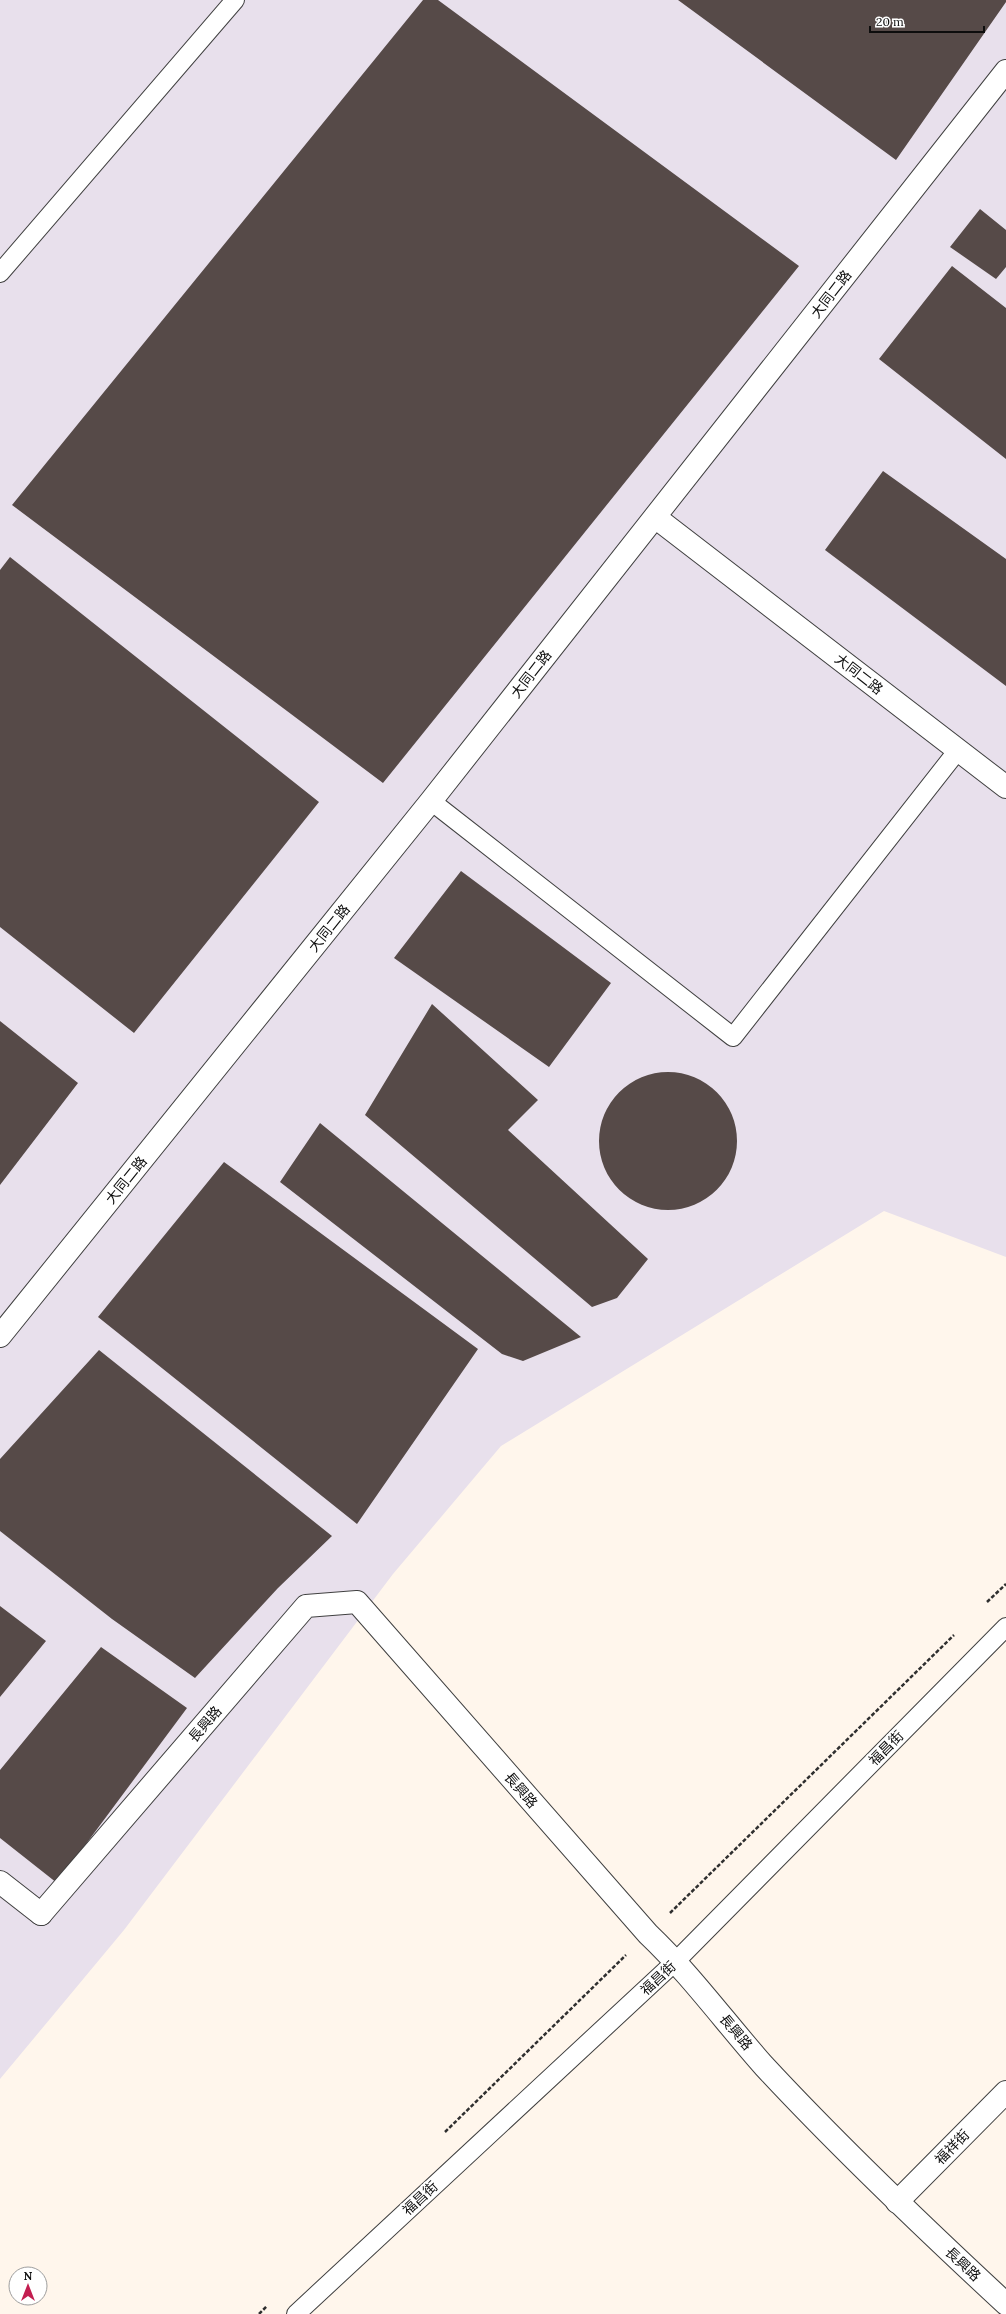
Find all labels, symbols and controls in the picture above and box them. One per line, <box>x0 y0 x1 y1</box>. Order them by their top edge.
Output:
scale bar <box>870 8 984 34</box>
text: 20 m <box>876 14 904 29</box>
street label: 大同二路 <box>807 266 855 322</box>
street label: 大同二路 <box>507 646 555 702</box>
street label: 大同二路 <box>831 650 887 698</box>
street label: 大同二路 <box>304 901 354 955</box>
street label: 大同二路 <box>101 1153 151 1207</box>
street label: 長興路 <box>184 1702 226 1746</box>
street label: 福昌街 <box>865 1727 907 1769</box>
street label: 長興路 <box>500 1768 542 1812</box>
street label: 福昌街 <box>637 1957 679 1999</box>
street label: 長興路 <box>716 2010 756 2054</box>
street label: 福祥街 <box>931 2126 973 2168</box>
street label: 福昌街 <box>399 2177 441 2219</box>
street label: 長興路 <box>942 2243 984 2285</box>
north arrow <box>8 2266 48 2306</box>
text: N <box>24 2269 33 2283</box>

